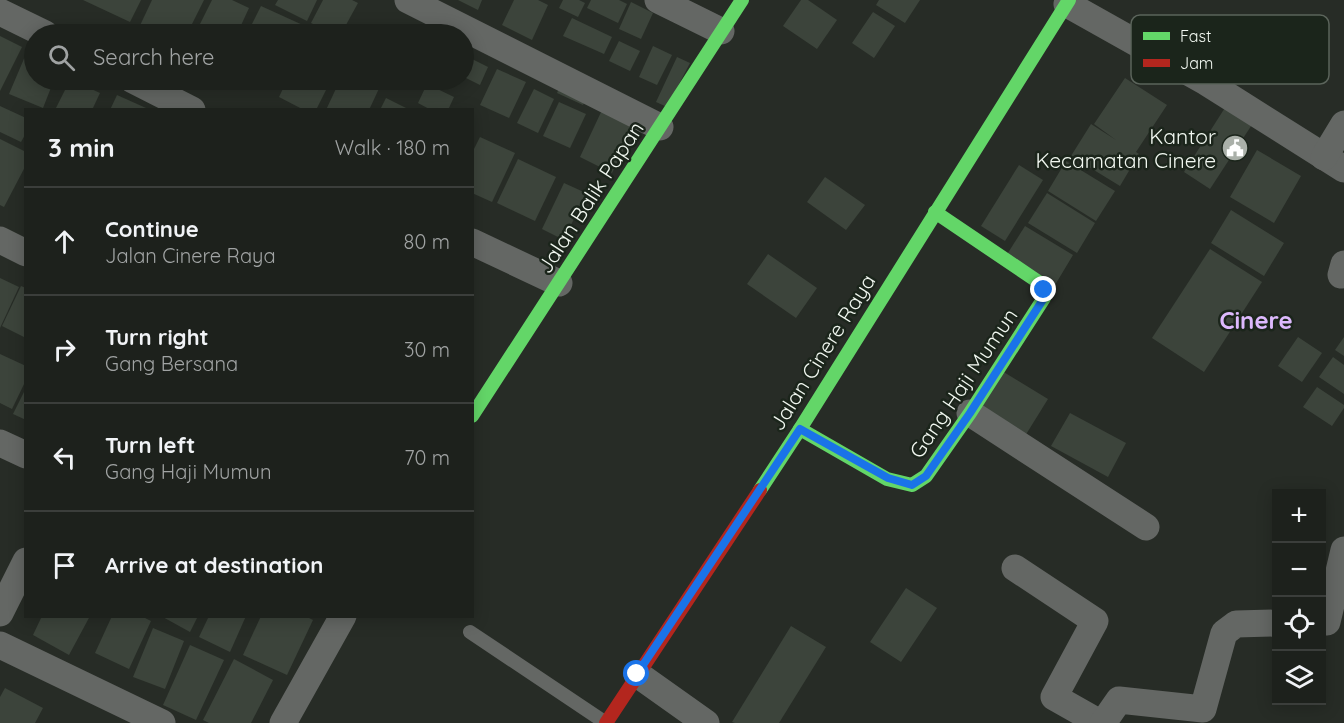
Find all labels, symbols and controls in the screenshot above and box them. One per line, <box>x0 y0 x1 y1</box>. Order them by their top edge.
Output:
legend <box>1131 15 1329 84</box>
search box <box>24 24 474 90</box>
text: Fast <box>1180 26 1211 46</box>
icon: search <box>45 41 78 74</box>
text: Search here <box>93 43 214 71</box>
text: Jam <box>1180 53 1213 73</box>
street label: Jalan Balik Papan <box>531 116 649 278</box>
place label: Kantor Kecamatan Cinere <box>1036 123 1216 173</box>
text: 3 min <box>48 131 115 164</box>
public building icon: Kantor Kecamatan Cinere <box>1220 133 1250 163</box>
text: Walk · 180 m <box>335 135 450 160</box>
text: Continue <box>105 215 199 243</box>
icon: ahead <box>48 225 81 258</box>
text: 80 m <box>404 229 450 254</box>
text: Jalan Cinere Raya <box>105 243 276 268</box>
street label: Jalan Cinere Raya <box>764 269 880 435</box>
route end <box>1030 276 1056 302</box>
street label: Gang Haji Mumun <box>903 303 1023 463</box>
district label: Cinere <box>1219 305 1293 335</box>
text: Turn right <box>105 323 209 351</box>
icon: right <box>48 333 81 366</box>
text: 30 m <box>404 337 450 362</box>
text: Gang Bersana <box>105 351 238 376</box>
text: Turn left <box>105 431 195 459</box>
icon: left <box>48 441 81 474</box>
text: 70 m <box>404 445 450 470</box>
text: Gang Haji Mumun <box>105 459 272 484</box>
map controls <box>1272 489 1326 705</box>
button: + <box>1272 489 1326 543</box>
button: − <box>1272 543 1326 597</box>
icon: arrive <box>48 549 81 582</box>
text: Arrive at destination <box>105 551 323 579</box>
button: locate <box>1272 597 1326 651</box>
button: layers <box>1272 651 1326 705</box>
route start <box>623 660 649 686</box>

